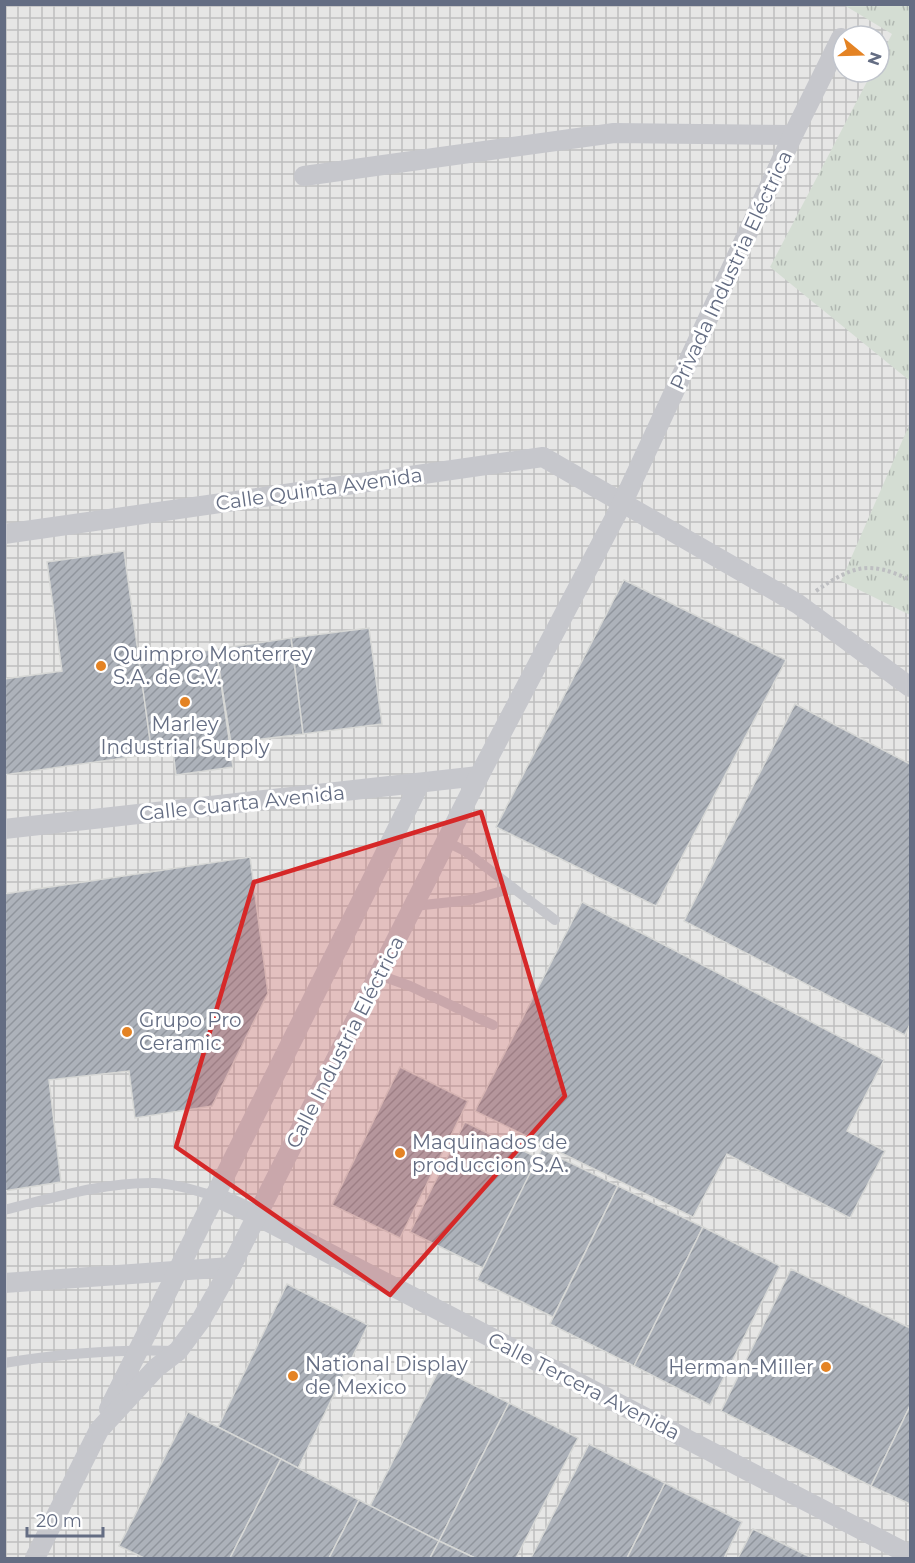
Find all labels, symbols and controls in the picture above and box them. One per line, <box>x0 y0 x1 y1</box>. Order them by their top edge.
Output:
north arrow <box>831 24 891 84</box>
text: N <box>864 50 886 68</box>
street label: Privada Industria Eléctrica <box>665 146 797 394</box>
street label: Calle Quinta Avenida <box>214 463 424 515</box>
place label: Quimpro Monterrey S.A. de C.V. <box>113 642 312 689</box>
marker: Quimpro Monterrey S.A. de C.V. <box>94 659 108 673</box>
marker: Marley Industrial Supply <box>178 695 192 709</box>
place label: Marley Industrial Supply <box>100 712 270 759</box>
street label: Calle Cuarta Avenida <box>138 780 346 826</box>
street label: Calle Industria Eléctrica <box>281 932 409 1152</box>
place label: Grupo Pro Ceramic <box>139 1008 241 1055</box>
marker: Grupo Pro Ceramic <box>120 1025 134 1039</box>
place label: Maquinados de produccion S.A. <box>412 1130 569 1177</box>
marker: Maquinados de produccion S.A. <box>393 1146 407 1160</box>
street label: Calle Tercera Avenida <box>484 1327 684 1445</box>
place label: National Display de Mexico <box>305 1352 468 1399</box>
place label: Herman-Miller <box>668 1355 814 1379</box>
marker: Herman-Miller <box>819 1360 833 1374</box>
marker: National Display de Mexico <box>286 1369 300 1383</box>
scale bar <box>27 1500 104 1538</box>
text: 20 m <box>36 1510 82 1532</box>

